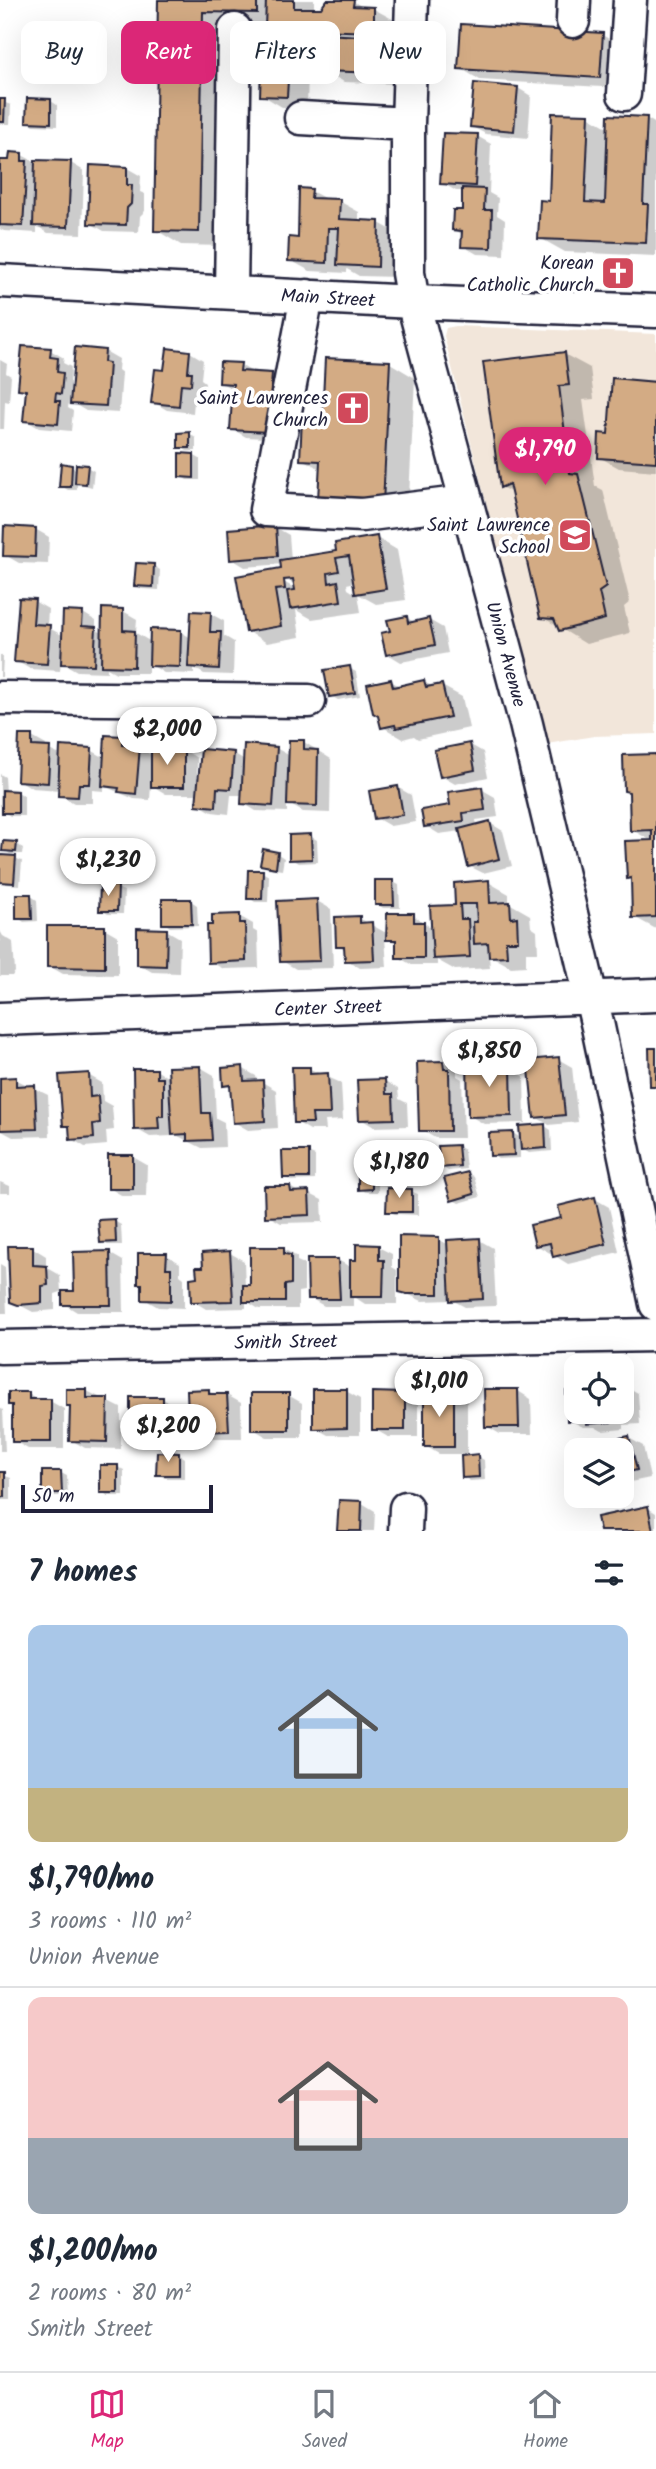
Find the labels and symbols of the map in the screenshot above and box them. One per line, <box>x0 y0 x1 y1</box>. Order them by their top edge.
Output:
place label: Korean Catholic Church <box>467 249 594 301</box>
church icon: Korean Catholic Church <box>599 254 637 292</box>
street label: Main Street <box>280 282 376 316</box>
place label: Saint Lawrences Church <box>197 384 328 436</box>
church icon: Saint Lawrences Church <box>334 389 372 427</box>
pin: $1,790 <box>488 428 602 487</box>
place label: Saint Lawrence School <box>427 511 550 563</box>
school or university icon: Saint Lawrence School <box>556 516 594 554</box>
street label: Union Avenue <box>477 598 534 711</box>
pin: $2,000 <box>110 708 224 767</box>
pin: $1,230 <box>51 838 165 898</box>
street label: Center Street <box>274 992 383 1026</box>
pin: $1,850 <box>432 1030 546 1089</box>
pin: $1,180 <box>342 1140 456 1200</box>
street label: Smith Street <box>234 1327 338 1359</box>
pin: $1,010 <box>382 1360 496 1419</box>
pin: $1,200 <box>111 1404 225 1464</box>
scale bar <box>21 1482 214 1514</box>

